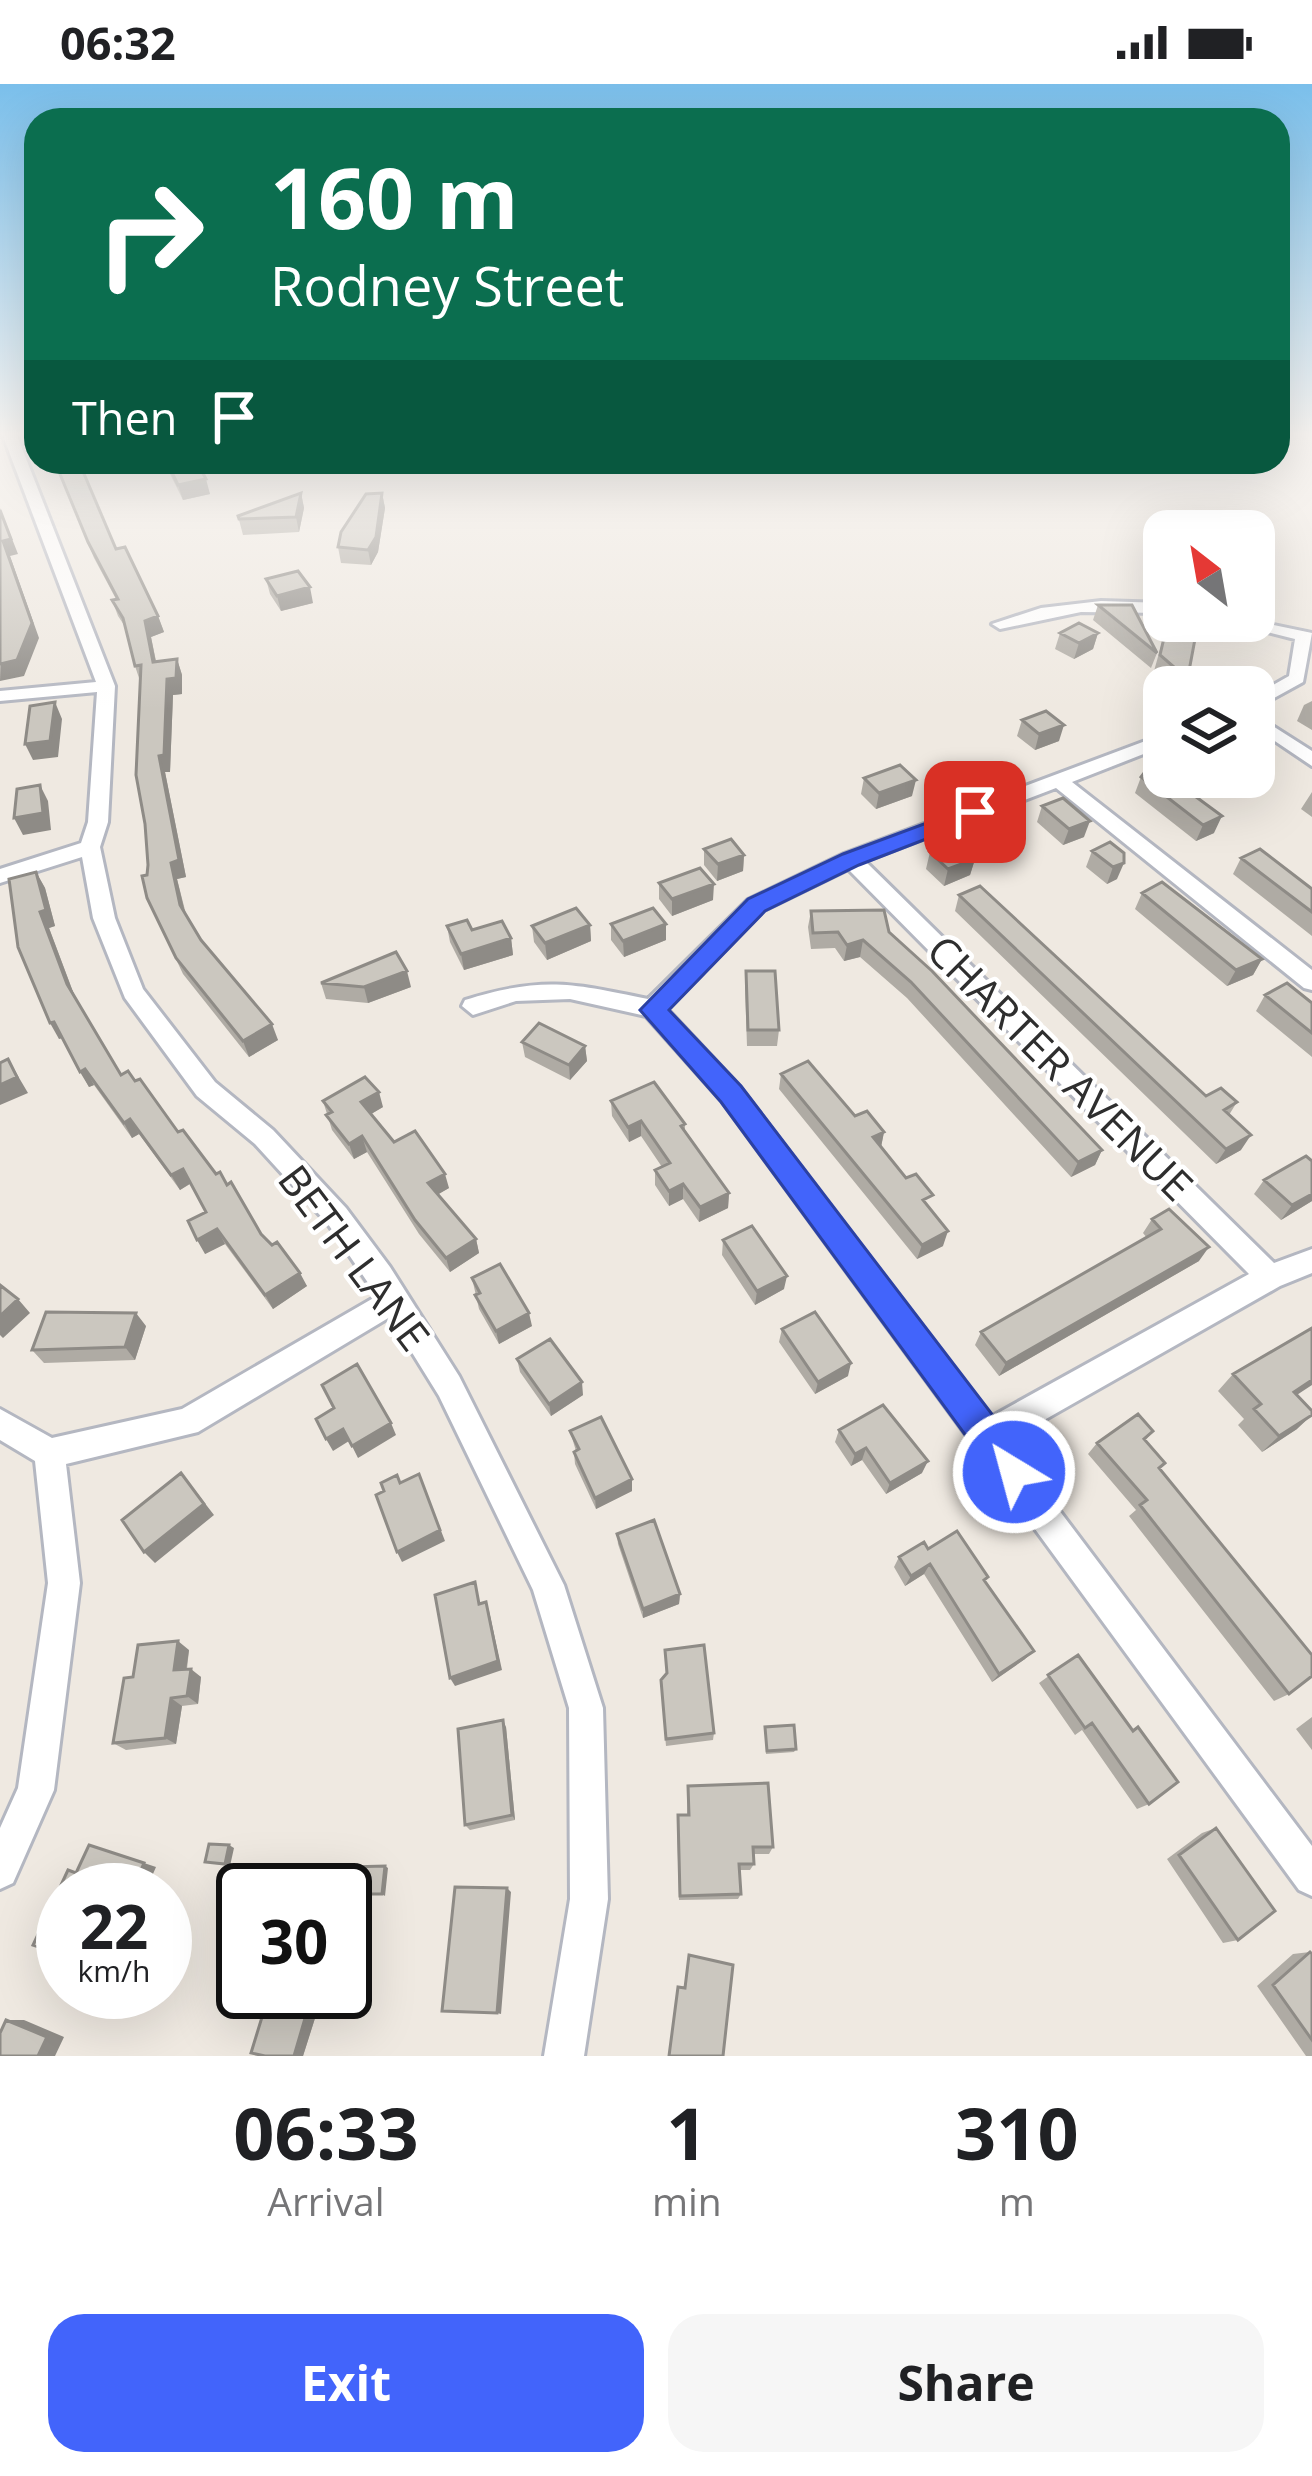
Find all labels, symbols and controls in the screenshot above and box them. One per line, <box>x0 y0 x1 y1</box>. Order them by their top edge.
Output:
text: 06:32 <box>60 12 176 73</box>
text: 160 m <box>270 139 518 254</box>
icon: right <box>72 156 228 312</box>
text: Rodney Street <box>270 248 624 322</box>
icon: arrive <box>201 384 267 450</box>
text: Then <box>72 387 177 448</box>
north arrow <box>1143 510 1275 642</box>
map controls <box>1143 510 1275 798</box>
button: layers <box>1143 666 1275 798</box>
pin <box>924 761 1026 863</box>
icon: arrive <box>942 779 1008 845</box>
street label: CHARTER AVENUE <box>916 922 1206 1212</box>
street label: BETH LANE <box>266 1152 444 1362</box>
position arrow <box>951 1409 1077 1535</box>
speed limit sign: 30 <box>216 1863 372 2019</box>
text: 22 <box>80 1885 148 1967</box>
text: km/h <box>78 1950 150 1991</box>
text: 06:33 <box>233 2083 419 2181</box>
text: 1 <box>666 2083 707 2181</box>
text: 310 <box>955 2083 1079 2181</box>
text: Arrival <box>267 2174 385 2227</box>
text: min <box>652 2174 722 2227</box>
text: m <box>999 2174 1035 2227</box>
button: Exit <box>48 2314 644 2452</box>
button: Share <box>668 2314 1264 2452</box>

